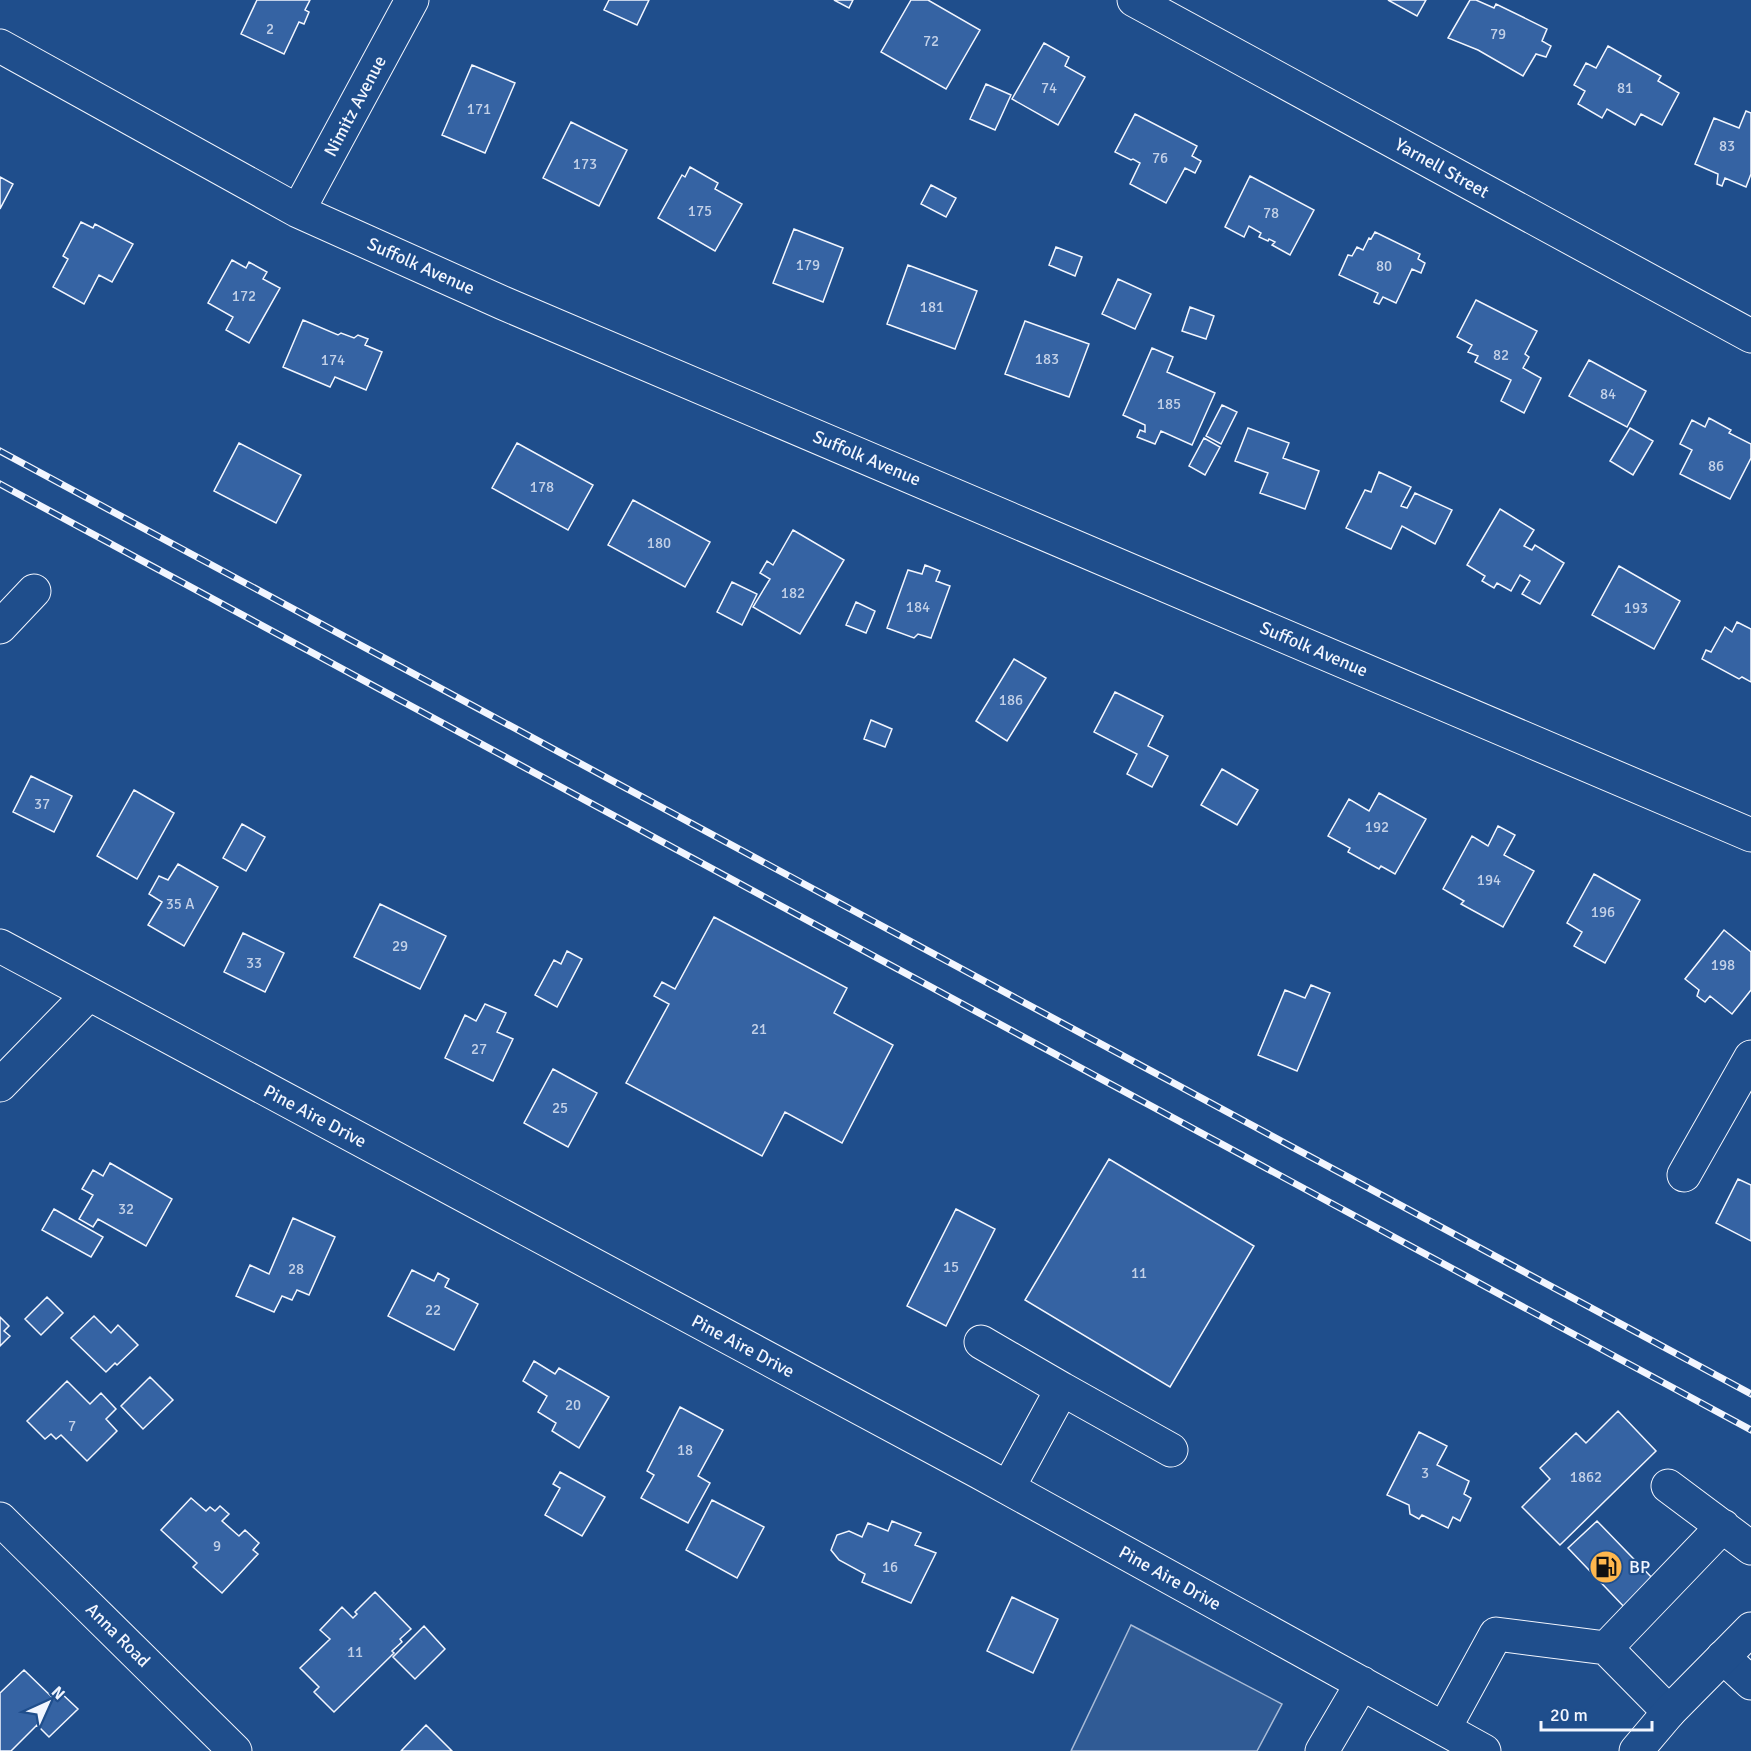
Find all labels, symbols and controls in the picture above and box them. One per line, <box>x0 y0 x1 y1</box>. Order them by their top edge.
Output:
house number: 2 <box>266 20 274 38</box>
house number: 79 <box>1490 25 1506 43</box>
house number: 72 <box>923 32 939 50</box>
street label: Nimitz Avenue <box>319 52 391 160</box>
house number: 74 <box>1041 79 1057 97</box>
house number: 81 <box>1617 79 1633 97</box>
house number: 171 <box>467 100 491 118</box>
street label: Yarnell Street <box>1391 133 1493 203</box>
house number: 83 <box>1719 137 1735 155</box>
house number: 76 <box>1152 149 1168 167</box>
house number: 173 <box>573 155 597 173</box>
house number: 175 <box>688 202 712 220</box>
house number: 78 <box>1263 204 1279 222</box>
street label: Suffolk Avenue <box>364 233 478 299</box>
house number: 179 <box>796 256 820 274</box>
house number: 80 <box>1376 257 1392 275</box>
house number: 172 <box>232 287 256 305</box>
house number: 181 <box>920 298 944 316</box>
house number: 82 <box>1493 346 1509 364</box>
house number: 183 <box>1035 350 1059 368</box>
house number: 174 <box>321 351 345 369</box>
house number: 84 <box>1600 385 1616 403</box>
house number: 185 <box>1157 395 1181 413</box>
street label: Suffolk Avenue <box>810 425 924 491</box>
house number: 86 <box>1708 457 1724 475</box>
house number: 178 <box>530 478 554 496</box>
house number: 180 <box>647 534 671 552</box>
house number: 182 <box>781 584 805 602</box>
house number: 184 <box>906 598 930 616</box>
house number: 193 <box>1624 599 1648 617</box>
street label: Suffolk Avenue <box>1257 616 1371 682</box>
house number: 186 <box>999 691 1023 709</box>
house number: 37 <box>34 795 50 813</box>
house number: 192 <box>1365 818 1389 836</box>
house number: 194 <box>1477 871 1501 889</box>
house number: 35 A <box>166 895 194 913</box>
house number: 196 <box>1591 903 1615 921</box>
house number: 29 <box>392 937 408 955</box>
house number: 33 <box>246 954 262 972</box>
house number: 198 <box>1711 956 1735 974</box>
house number: 21 <box>751 1020 767 1038</box>
house number: 27 <box>471 1040 487 1058</box>
street label: Pine Aire Drive <box>260 1080 370 1152</box>
house number: 25 <box>552 1099 568 1117</box>
house number: 32 <box>118 1200 134 1218</box>
house number: 15 <box>943 1258 959 1276</box>
house number: 28 <box>288 1260 304 1278</box>
house number: 11 <box>1131 1264 1147 1282</box>
house number: 22 <box>425 1301 441 1319</box>
street label: Pine Aire Drive <box>688 1310 798 1382</box>
house number: 20 <box>565 1396 581 1414</box>
house number: 7 <box>68 1417 76 1435</box>
house number: 18 <box>677 1441 693 1459</box>
house number: 3 <box>1421 1464 1429 1482</box>
house number: 1862 <box>1570 1468 1602 1486</box>
house number: 9 <box>213 1537 221 1555</box>
street label: Pine Aire Drive <box>1115 1541 1225 1615</box>
fuel station icon: BP <box>1588 1549 1624 1585</box>
place label: BP <box>1629 1556 1650 1578</box>
house number: 16 <box>882 1558 898 1576</box>
street label: Anna Road <box>81 1598 155 1672</box>
house number: 11 <box>347 1643 363 1661</box>
north arrow <box>18 1673 78 1733</box>
text: N <box>47 1682 69 1704</box>
scale bar <box>1541 1694 1652 1732</box>
text: 20 m <box>1550 1704 1588 1726</box>

